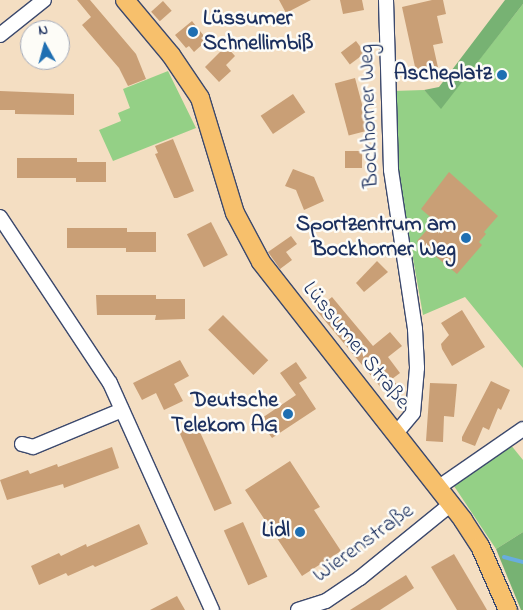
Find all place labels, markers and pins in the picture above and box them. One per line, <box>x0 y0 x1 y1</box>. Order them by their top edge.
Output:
place label: Lüssumer Schnellimbiß <box>203 6 314 58</box>
marker: Lüssumer Schnellimbiß <box>187 26 199 38</box>
place label: Ascheplatz <box>394 62 492 88</box>
marker: Ascheplatz <box>496 69 508 81</box>
place label: Sportzentrum am Bockhorner Weg <box>296 212 456 264</box>
marker: Sportzentrum am Bockhorner Weg <box>460 232 472 244</box>
place label: Deutsche Telekom AG <box>171 388 278 440</box>
marker: Deutsche Telekom AG <box>282 408 294 420</box>
place label: Lidl <box>262 519 290 545</box>
marker: Lidl <box>294 526 306 538</box>

